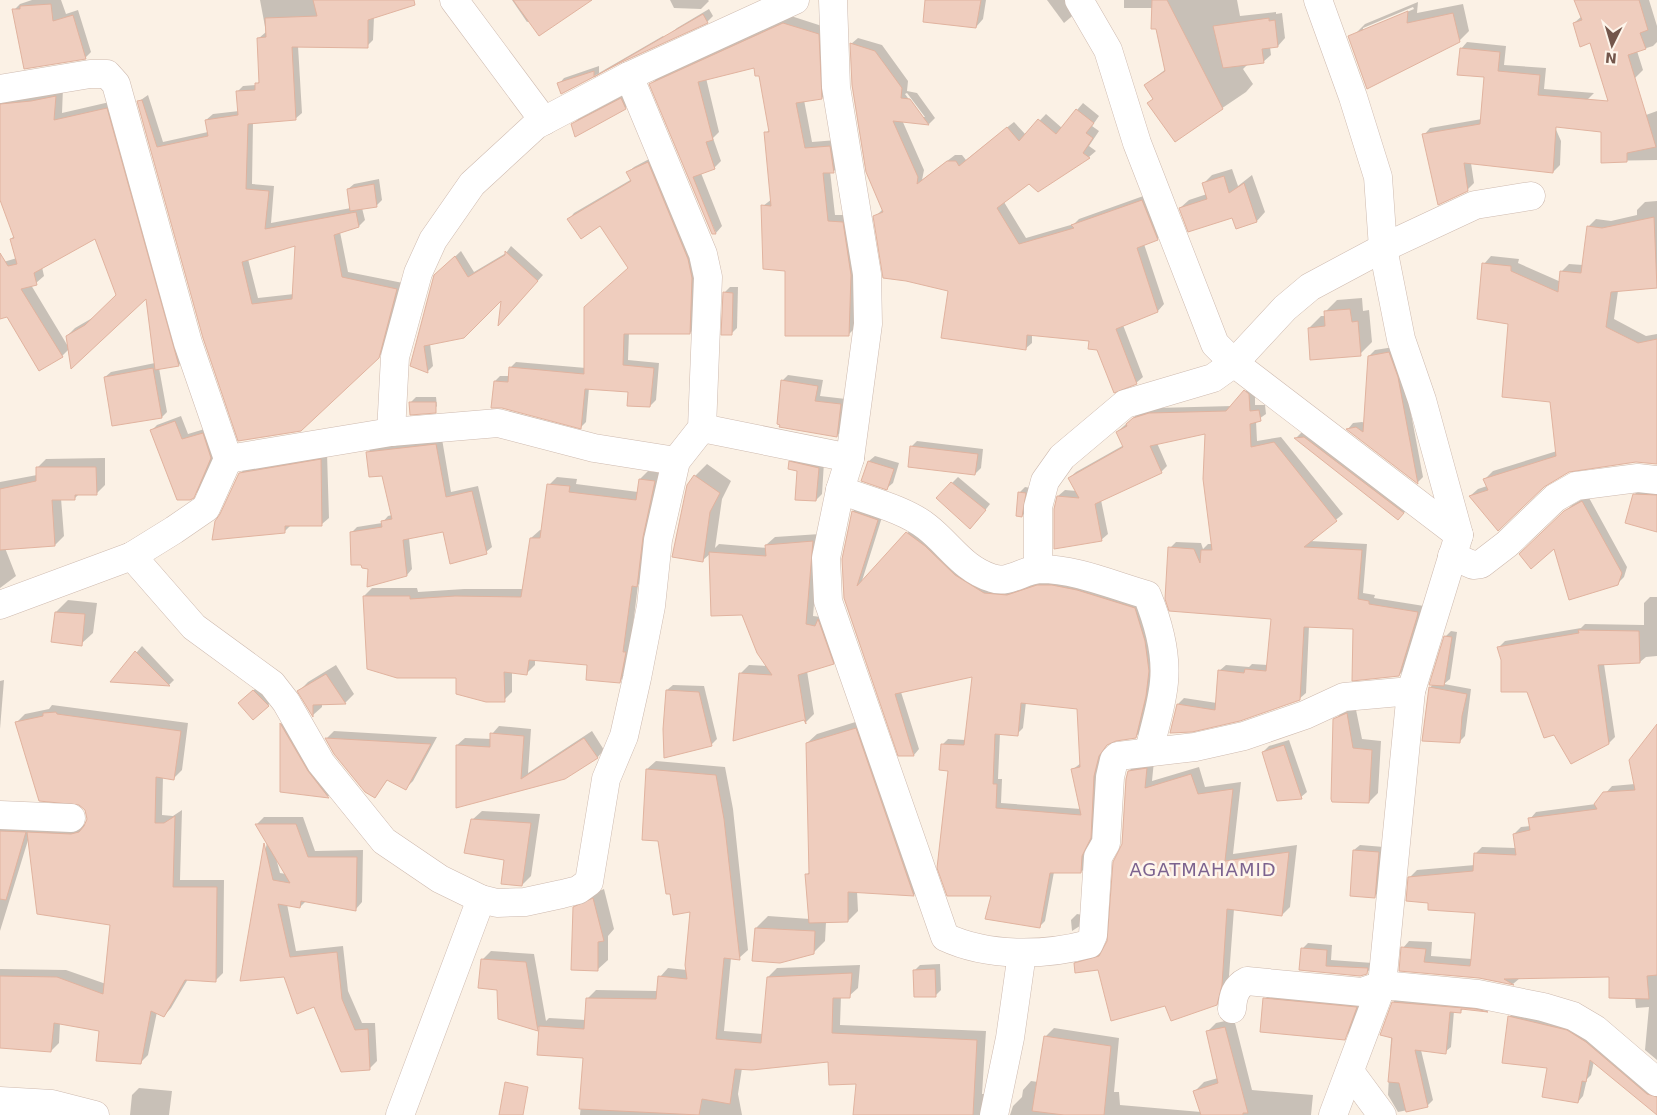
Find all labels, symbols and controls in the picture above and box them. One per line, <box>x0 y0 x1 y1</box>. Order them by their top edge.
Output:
north arrow <box>1587 20 1637 70</box>
text: N <box>1604 49 1617 66</box>
district label: AGATMAHAMID <box>1129 859 1277 880</box>

